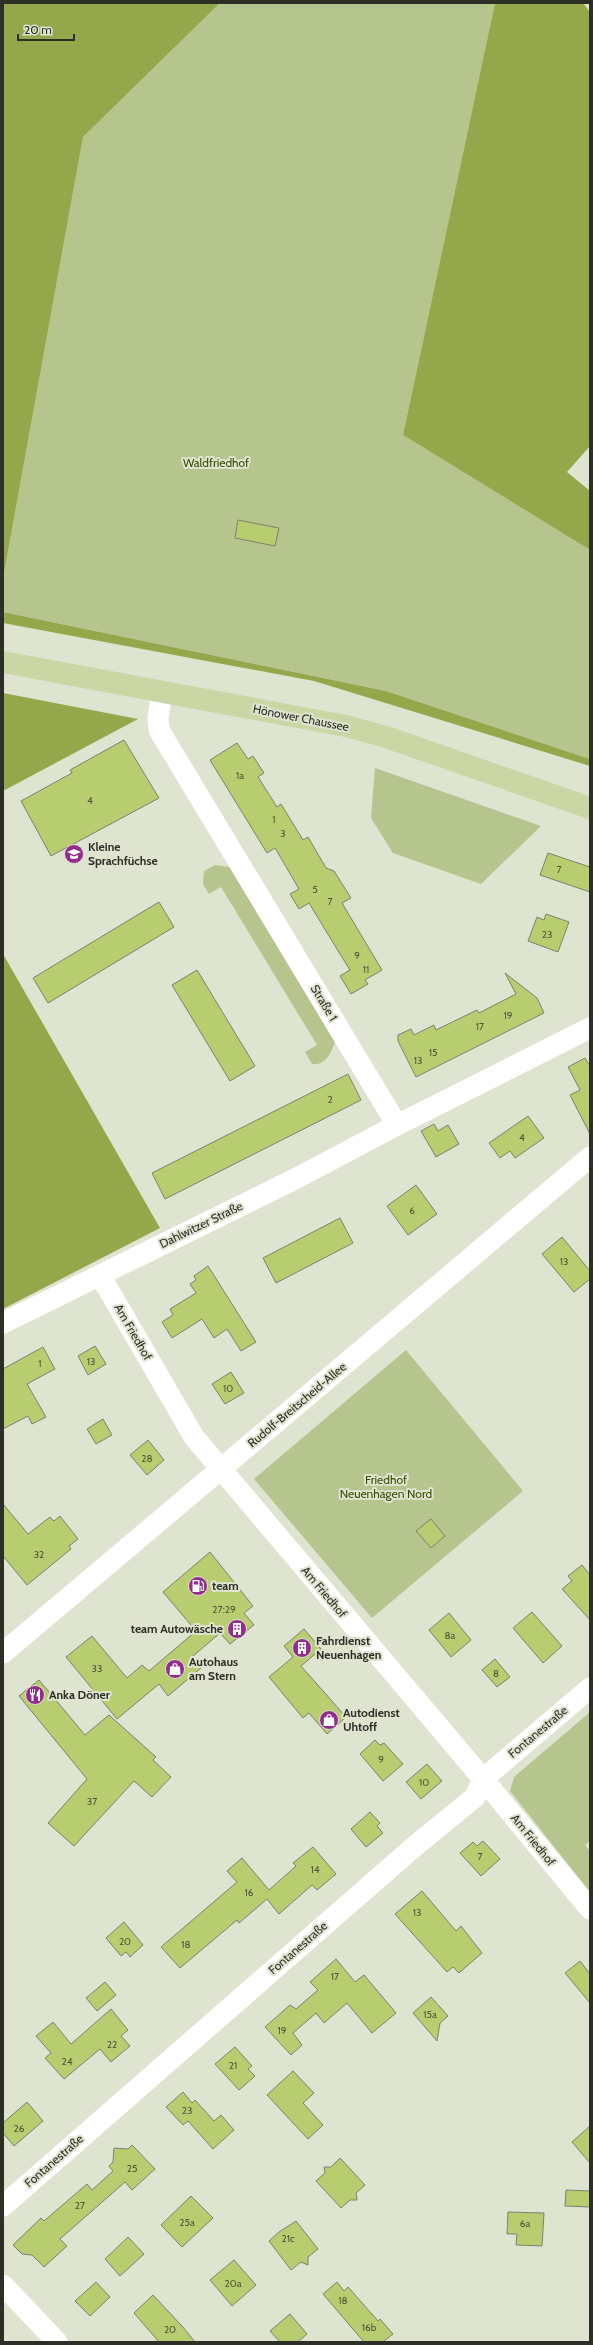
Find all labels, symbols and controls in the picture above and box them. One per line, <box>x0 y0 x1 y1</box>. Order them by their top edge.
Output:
scale bar <box>18 16 74 42</box>
text: 20 m <box>24 22 52 37</box>
park label: Waldfriedhof <box>183 455 249 470</box>
street label: Hönower Chaussee <box>252 701 350 734</box>
house number: 1a <box>236 769 244 782</box>
house number: 4 <box>87 794 93 807</box>
house number: 1 <box>272 813 276 826</box>
house number: 3 <box>280 827 286 840</box>
place label: Kleine Sprachfüchse <box>88 839 158 868</box>
school or university icon: Kleine Sprachfüchse <box>63 843 85 865</box>
house number: 7 <box>556 863 562 876</box>
house number: 5 <box>312 883 318 896</box>
house number: 7 <box>327 895 333 908</box>
house number: 23 <box>542 928 552 941</box>
house number: 9 <box>354 949 360 962</box>
house number: 11 <box>363 963 369 976</box>
street label: Straße 1 <box>308 982 341 1024</box>
house number: 19 <box>504 1009 513 1022</box>
house number: 17 <box>476 1020 484 1033</box>
house number: 15 <box>429 1046 437 1059</box>
house number: 13 <box>414 1054 422 1067</box>
house number: 2 <box>327 1093 333 1106</box>
house number: 4 <box>519 1131 525 1144</box>
street label: Dahlwitzer Straße <box>157 1198 245 1251</box>
house number: 6 <box>409 1204 415 1217</box>
house number: 13 <box>560 1255 568 1268</box>
street label: Am Friedhof <box>111 1301 156 1363</box>
house number: 13 <box>87 1355 95 1368</box>
house number: 1 <box>38 1357 42 1370</box>
street label: Rudolf-Breitscheid-Allee <box>244 1359 349 1450</box>
house number: 10 <box>223 1382 233 1395</box>
house number: 28 <box>141 1452 153 1465</box>
park label: Friedhof Neuenhagen Nord <box>340 1472 432 1501</box>
house number: 32 <box>34 1548 44 1561</box>
street label: Am Friedhof <box>299 1563 350 1620</box>
fuel station icon: team <box>187 1575 209 1597</box>
place label: team <box>212 1578 239 1593</box>
house number: 27:29 <box>212 1603 236 1616</box>
building icon: team Autowäsche <box>226 1618 248 1640</box>
place label: team Autowäsche <box>131 1621 223 1636</box>
house number: 8a <box>445 1629 456 1642</box>
place label: Fahrdienst Neuenhagen <box>316 1633 381 1662</box>
building icon: Fahrdienst Neuenhagen <box>291 1637 313 1659</box>
place label: Autohaus am Stern <box>189 1654 238 1683</box>
shop icon: Autohaus am Stern <box>164 1658 186 1680</box>
house number: 33 <box>92 1662 102 1675</box>
house number: 8 <box>493 1667 499 1680</box>
restaurant icon: Anka Döner <box>24 1684 46 1706</box>
place label: Anka Döner <box>49 1687 110 1702</box>
street label: Fontanestraße <box>505 1702 571 1761</box>
place label: Autodienst Uhtoff <box>343 1705 400 1734</box>
shop icon: Autodienst Uhtoff <box>318 1709 340 1731</box>
house number: 9 <box>378 1753 384 1766</box>
house number: 10 <box>419 1776 429 1789</box>
house number: 37 <box>87 1795 97 1808</box>
street label: Am Friedhof <box>508 1811 559 1869</box>
house number: 7 <box>477 1850 483 1863</box>
house number: 14 <box>310 1863 320 1876</box>
house number: 16 <box>245 1886 254 1899</box>
house number: 13 <box>413 1906 421 1919</box>
street label: Fontanestraße <box>265 1918 330 1977</box>
house number: 20 <box>119 1935 131 1948</box>
house number: 18 <box>181 1938 191 1951</box>
house number: 17 <box>331 1970 339 1983</box>
house number: 15a <box>423 2008 437 2021</box>
house number: 19 <box>278 2024 287 2037</box>
house number: 22 <box>107 2038 117 2051</box>
house number: 24 <box>61 2055 73 2068</box>
house number: 21 <box>229 2059 237 2072</box>
house number: 23 <box>182 2104 192 2117</box>
house number: 26 <box>14 2122 25 2135</box>
street label: Fontanestraße <box>21 2131 86 2190</box>
house number: 25 <box>127 2162 137 2175</box>
house number: 27 <box>75 2199 85 2212</box>
house number: 25a <box>179 2216 195 2229</box>
house number: 6a <box>520 2217 530 2230</box>
house number: 21c <box>281 2232 295 2245</box>
house number: 20a <box>224 2277 242 2290</box>
house number: 18 <box>338 2294 348 2307</box>
house number: 16b <box>362 2321 377 2334</box>
house number: 20 <box>164 2323 176 2336</box>

